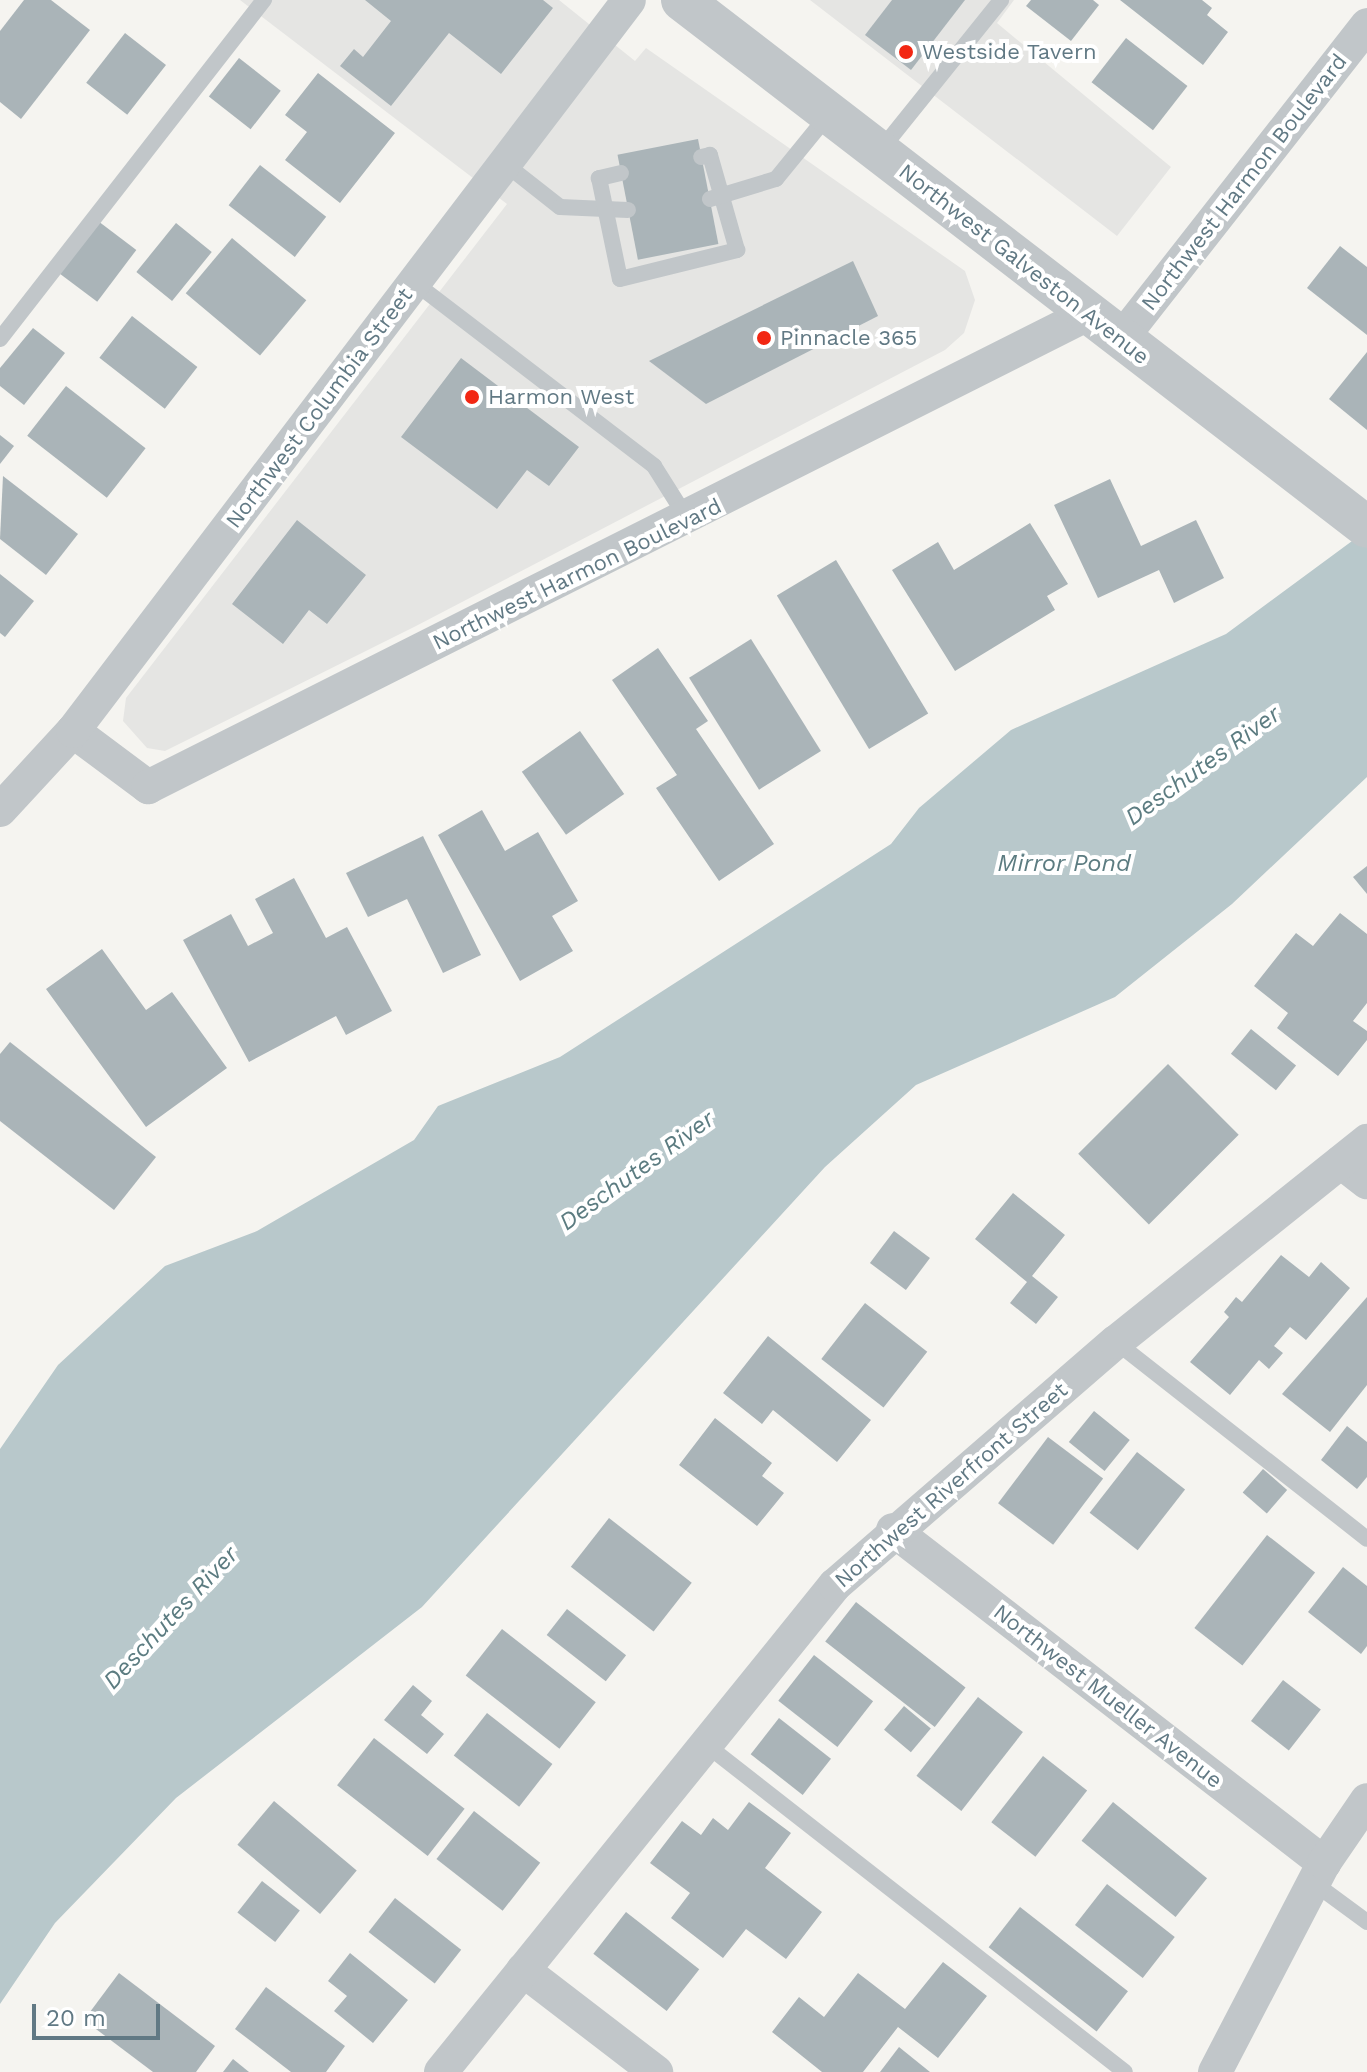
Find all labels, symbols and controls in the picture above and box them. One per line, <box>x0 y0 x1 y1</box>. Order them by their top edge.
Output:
place label: Westside Tavern <box>922 39 1097 65</box>
marker: Westside Tavern <box>897 43 915 61</box>
street label: Northwest Harmon Boulevard <box>1136 48 1352 316</box>
street label: Northwest Galveston Avenue <box>893 158 1155 370</box>
street label: Northwest Columbia Street <box>220 282 418 534</box>
place label: Pinnacle 365 <box>780 325 917 351</box>
marker: Pinnacle 365 <box>755 329 773 347</box>
place label: Harmon West <box>488 384 635 410</box>
marker: Harmon West <box>463 388 481 406</box>
street label: Northwest Harmon Boulevard <box>428 492 726 656</box>
water label: Deschutes River <box>1120 700 1286 832</box>
water label: Mirror Pond <box>997 850 1131 878</box>
water label: Deschutes River <box>554 1105 720 1237</box>
street label: Northwest Riverfront Street <box>829 1377 1073 1593</box>
water label: Deschutes River <box>97 1541 245 1695</box>
street label: Northwest Mueller Avenue <box>988 1598 1228 1794</box>
scale bar <box>36 1988 164 2038</box>
text: 20 m <box>46 2004 106 2032</box>

